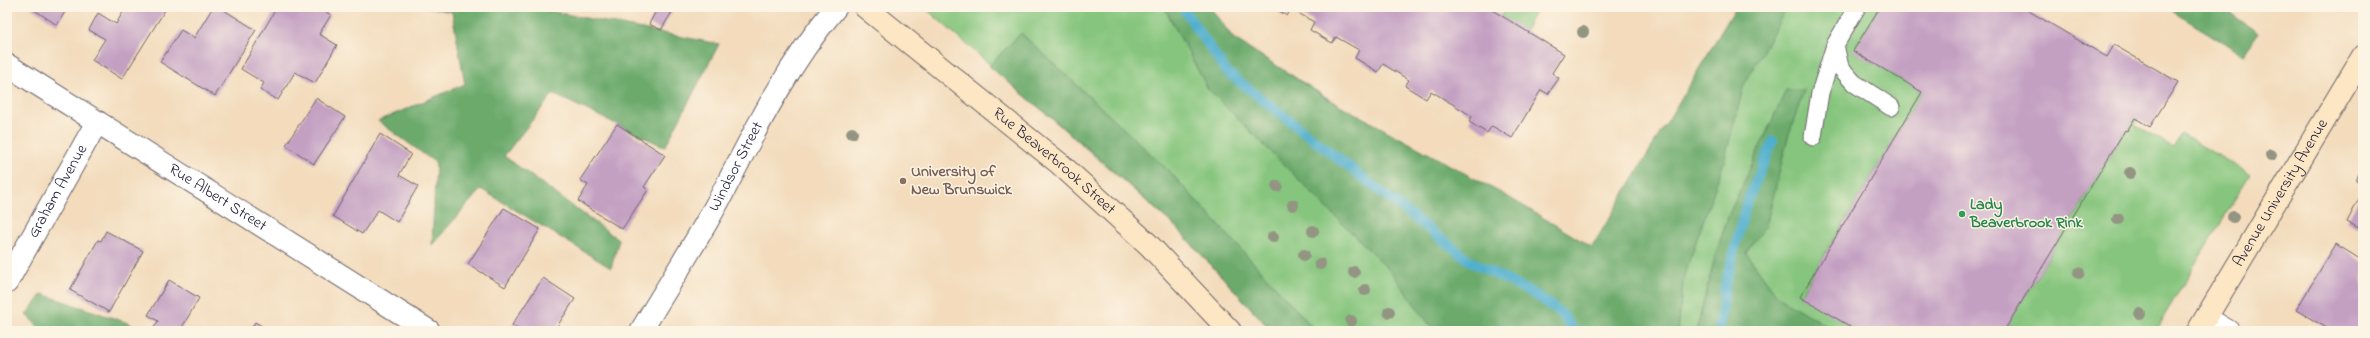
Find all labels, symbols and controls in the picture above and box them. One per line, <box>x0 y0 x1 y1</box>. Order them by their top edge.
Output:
street label: Rue Beaverbrook Street <box>987 102 1121 221</box>
street label: Avenue University Avenue <box>2227 114 2335 271</box>
street label: Windsor Street <box>703 117 770 216</box>
street label: Graham Avenue <box>22 139 94 243</box>
street label: Rue Albert Street <box>164 158 272 238</box>
place label: University of New Brunswick <box>911 160 1013 202</box>
marker: University of New Brunswick <box>898 176 908 186</box>
place label: Lady Beaverbrook Rink <box>1969 193 2084 235</box>
marker: Lady Beaverbrook Rink <box>1957 209 1967 219</box>

